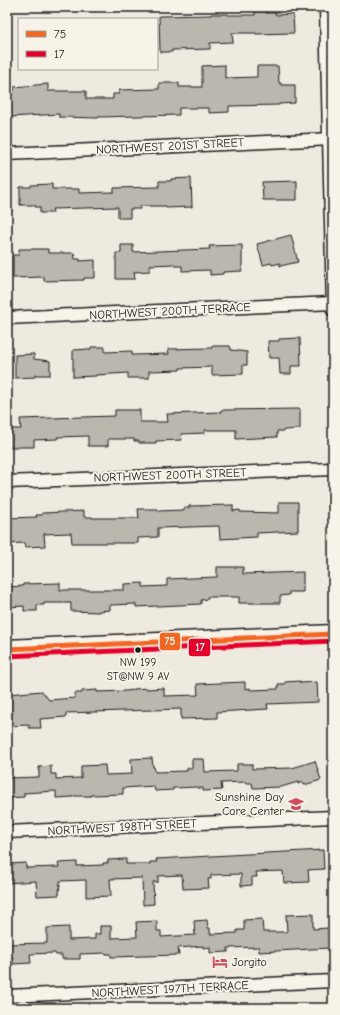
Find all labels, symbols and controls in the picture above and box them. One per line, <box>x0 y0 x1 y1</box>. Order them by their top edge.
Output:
legend <box>18 18 158 70</box>
text: 75 <box>54 27 66 41</box>
text: 17 <box>54 47 65 61</box>
street label: NORTHWEST 201ST STREET <box>96 135 245 157</box>
street label: NORTHWEST 200TH TERRACE <box>89 300 251 322</box>
street label: NORTHWEST 200TH STREET <box>93 465 247 485</box>
line badge: 75 <box>159 632 181 651</box>
text: 75 <box>165 635 176 648</box>
line badge: 17 <box>188 638 211 657</box>
text: 17 <box>195 641 205 654</box>
marker: NW 199 ST@NW 9 AV <box>133 645 143 655</box>
place label: NW 199 ST@NW 9 AV <box>107 656 169 683</box>
place label: Sunshine Day Care Center <box>215 790 285 818</box>
school or university icon: Sunshine Day Care Center <box>287 795 305 813</box>
street label: NORTHWEST 198TH STREET <box>47 816 198 838</box>
hotel icon: Jorgito <box>211 953 229 971</box>
place label: Jorgito <box>232 955 267 969</box>
street label: NORTHWEST 197TH TERRACE <box>91 978 249 1000</box>

